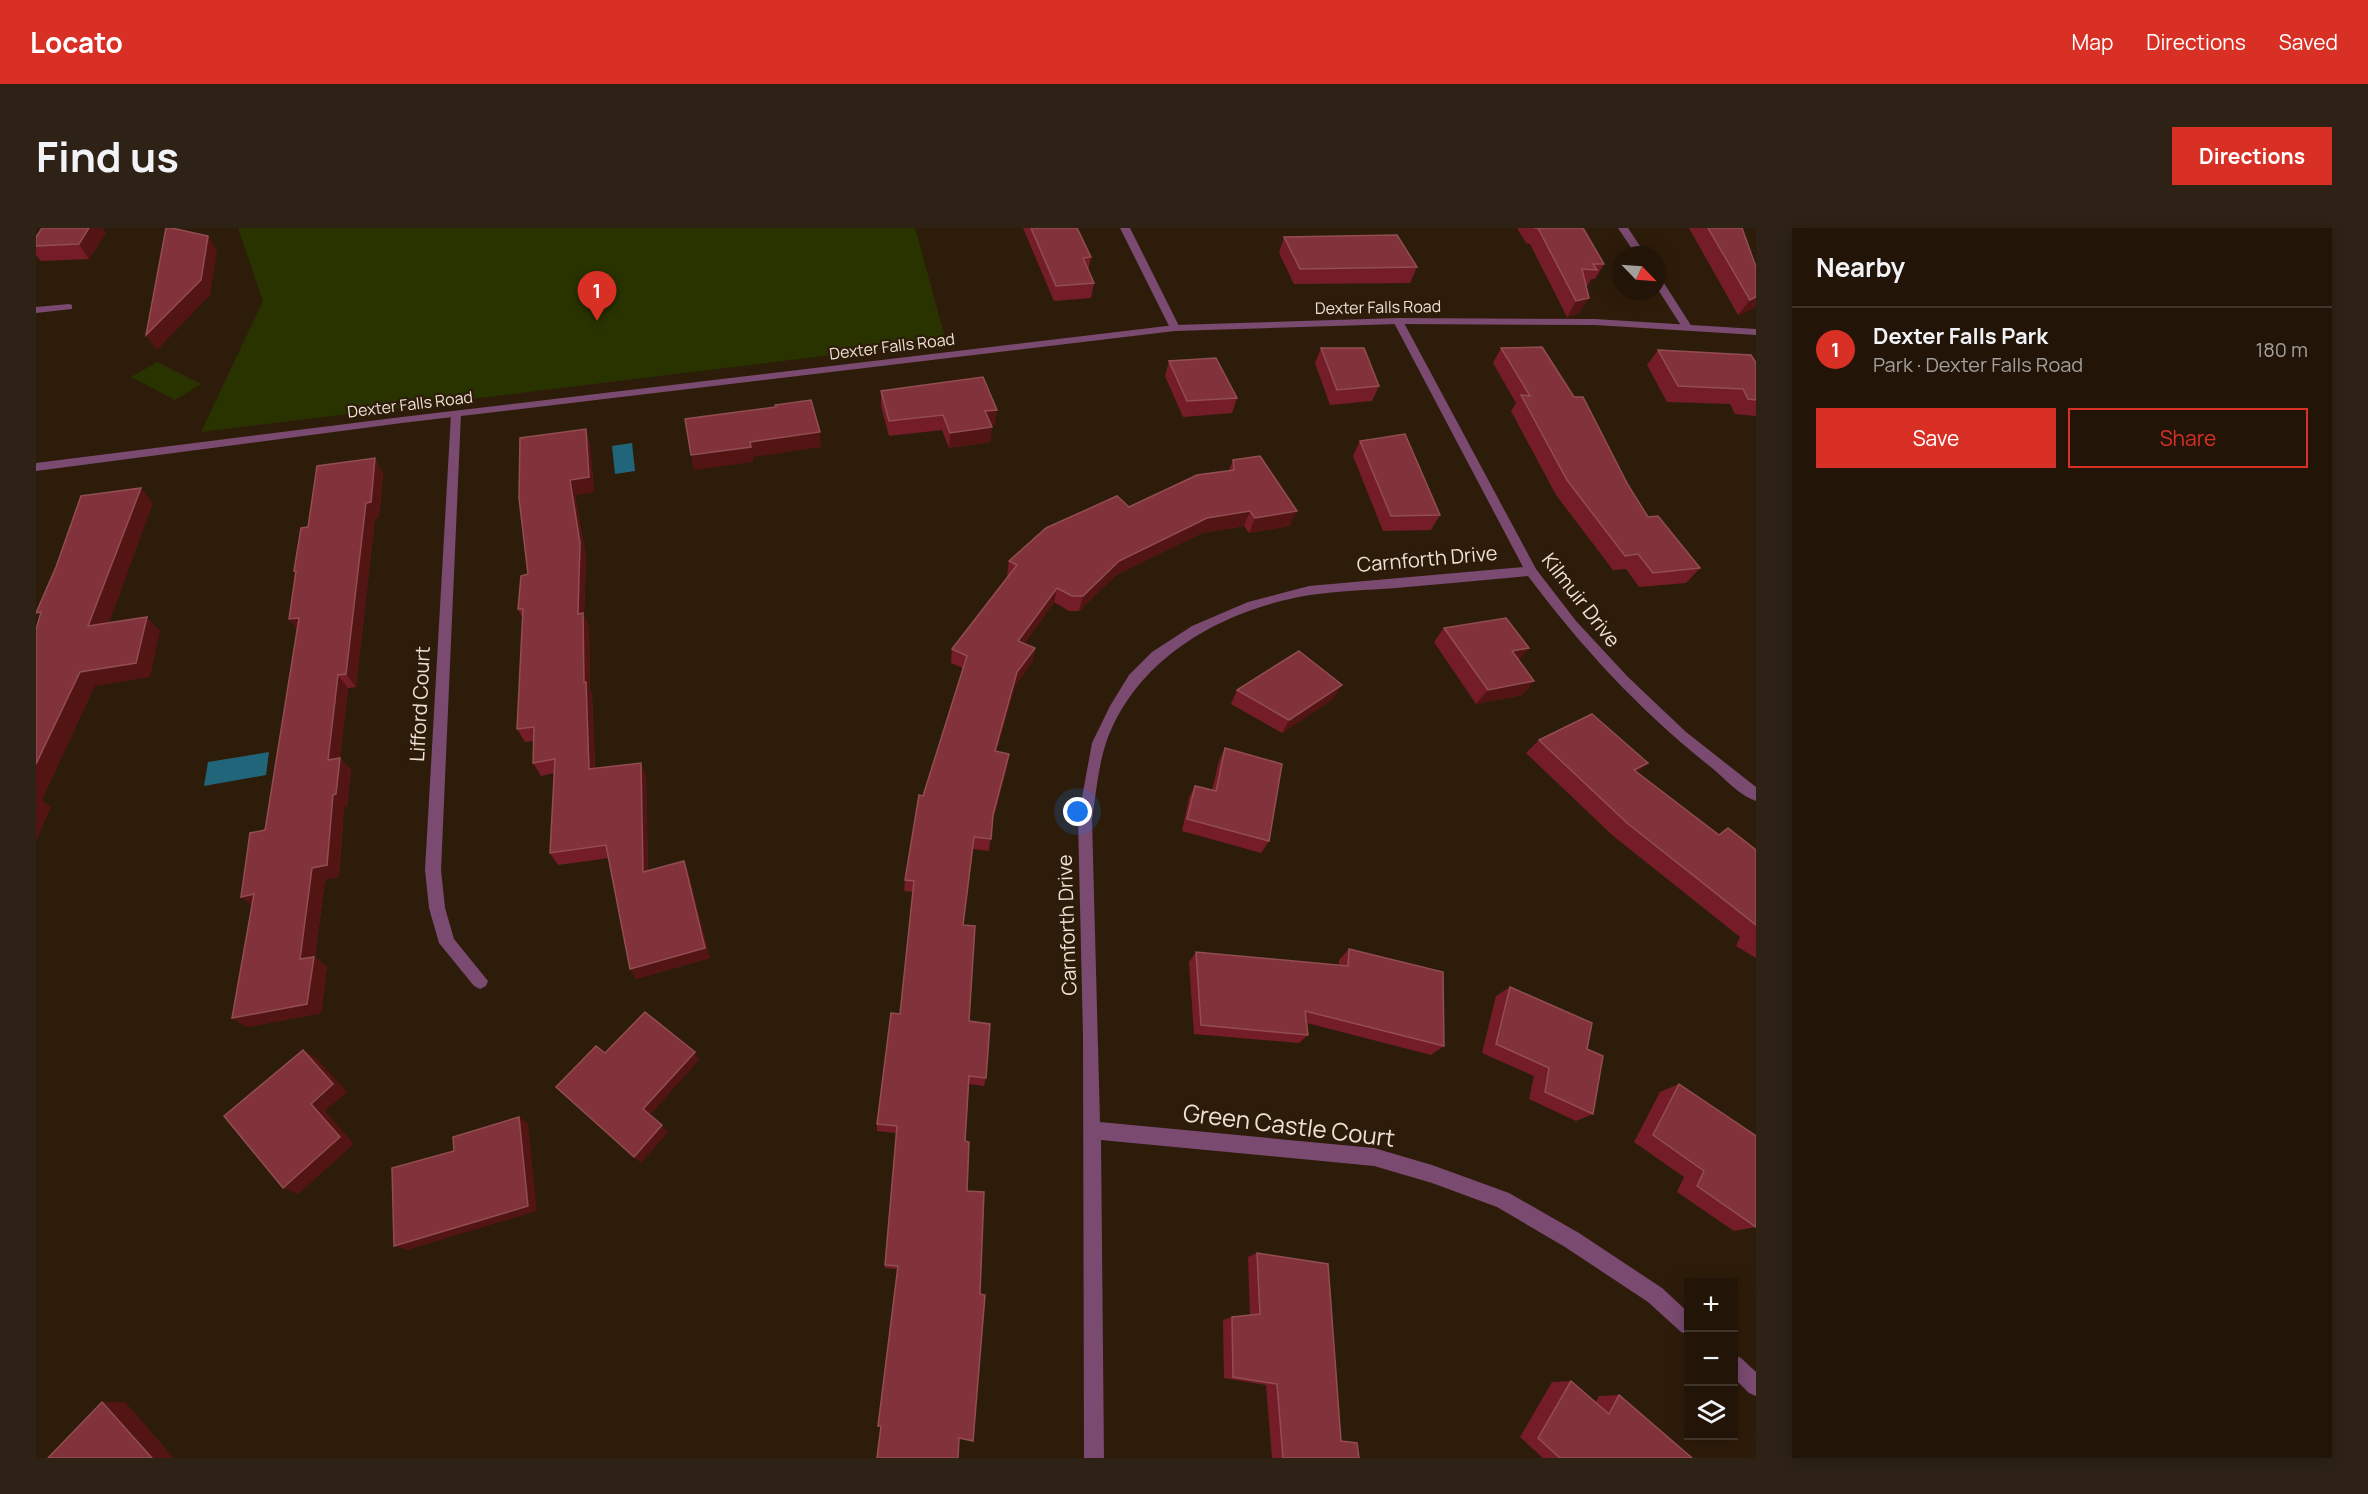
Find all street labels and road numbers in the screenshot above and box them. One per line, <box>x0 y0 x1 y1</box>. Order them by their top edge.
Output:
street label: Dexter Falls Road <box>1315 295 1441 319</box>
street label: Dexter Falls Road <box>828 327 956 365</box>
street label: Dexter Falls Road <box>346 385 474 423</box>
street label: Carnforth Drive <box>1356 539 1498 578</box>
street label: Kilmuir Drive <box>1536 547 1627 652</box>
street label: Lifford Court <box>403 646 436 762</box>
street label: Carnforth Drive <box>1051 854 1082 996</box>
street label: Green Castle Court <box>1181 1095 1397 1154</box>

